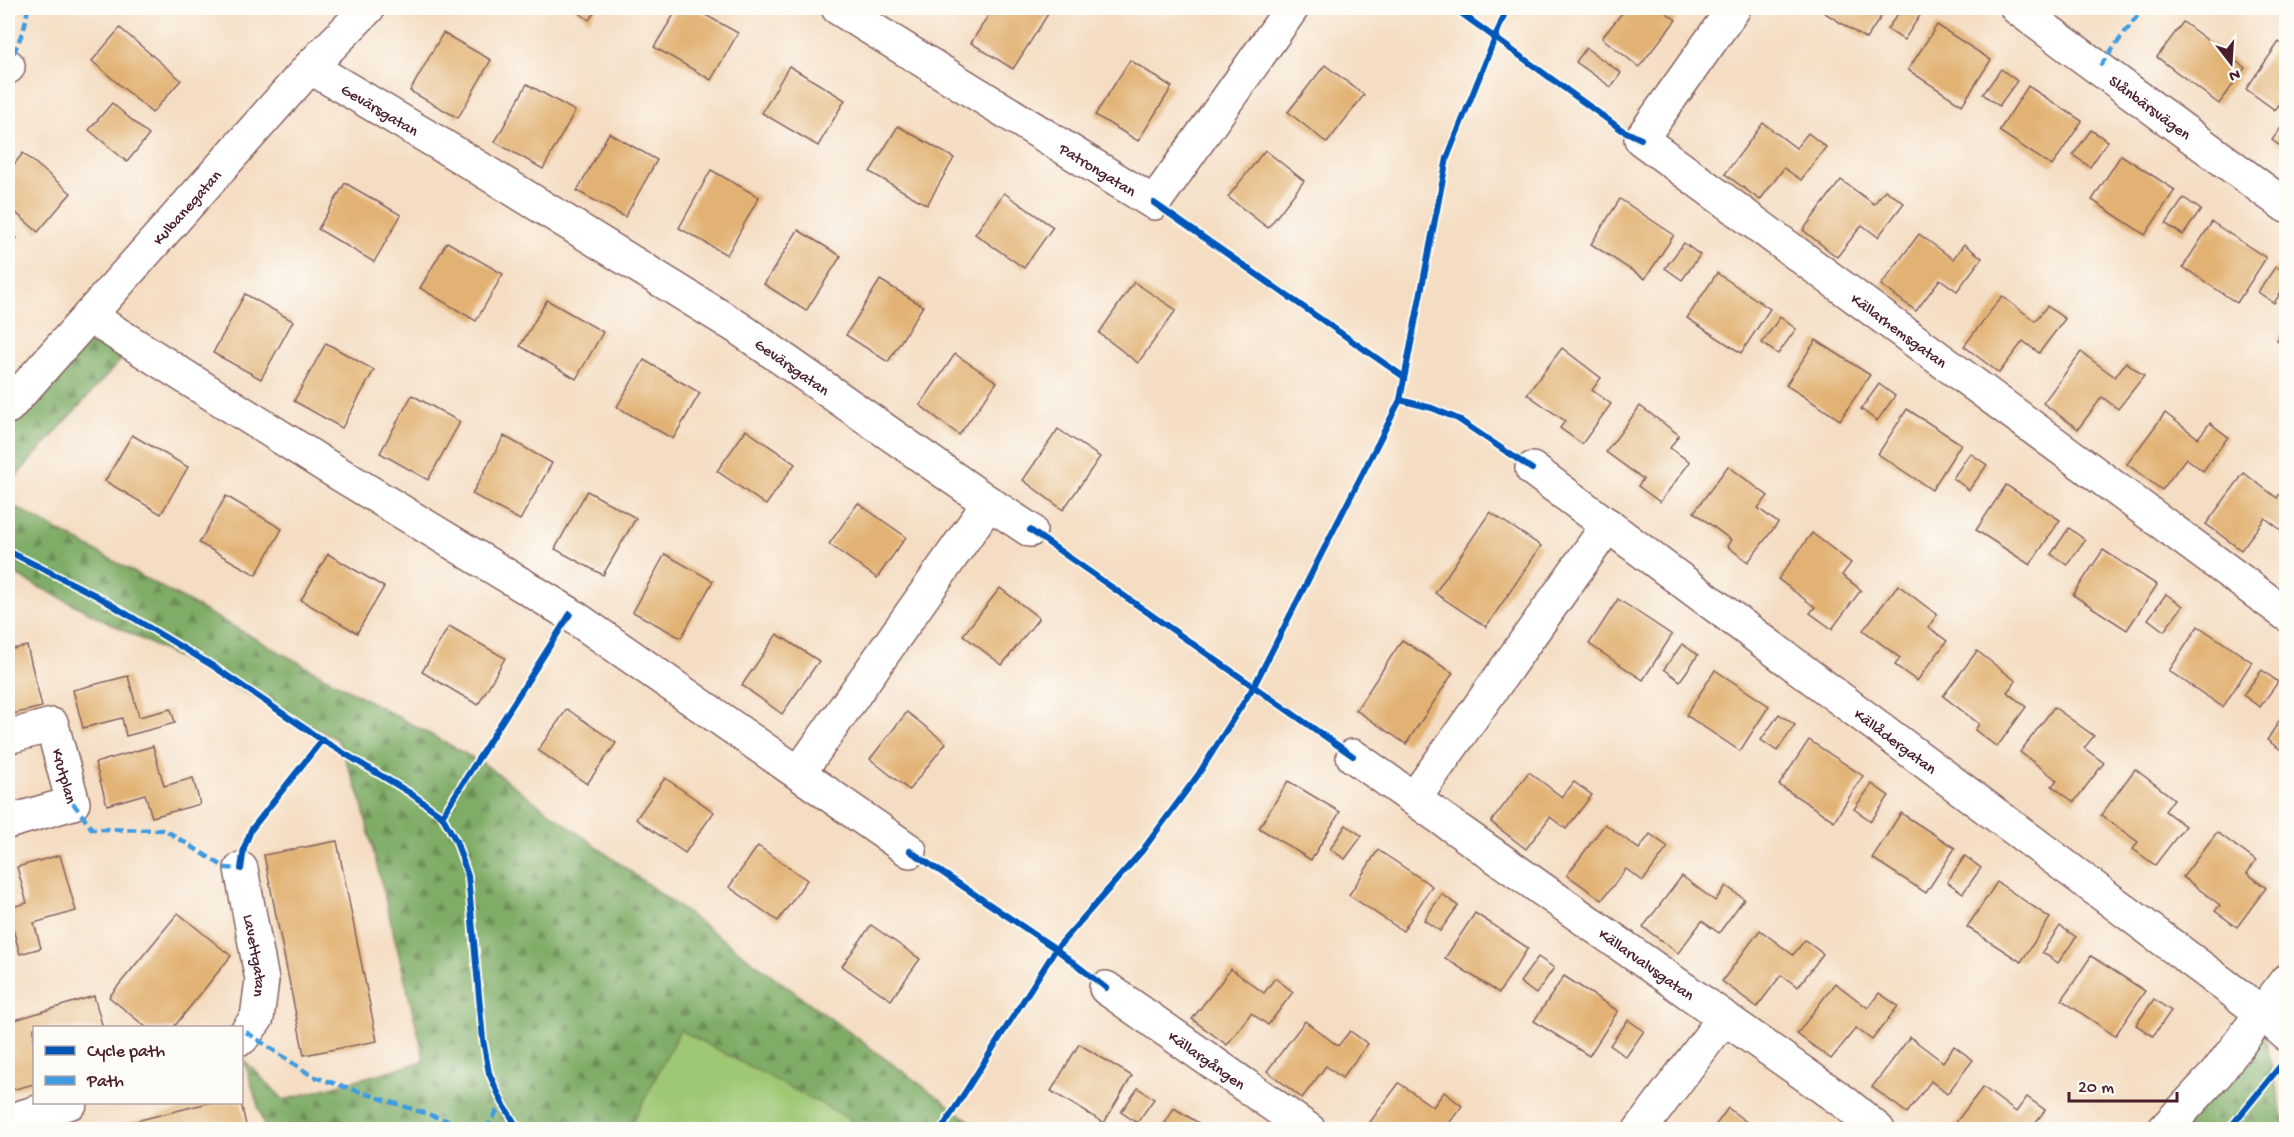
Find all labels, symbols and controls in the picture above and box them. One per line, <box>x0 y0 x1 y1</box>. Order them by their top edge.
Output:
north arrow <box>2201 33 2261 93</box>
text: N <box>2226 63 2242 85</box>
street label: Slånbärsvägen <box>2104 73 2194 146</box>
street label: Gevärsgatan <box>336 82 421 142</box>
street label: Patrongatan <box>1054 140 1139 203</box>
street label: Kulbanegatan <box>150 167 227 250</box>
street label: Källarhemsgatan <box>1846 291 1950 374</box>
street label: Gevärsgatan <box>750 336 832 402</box>
street label: Källådergatan <box>1849 706 1939 780</box>
street label: Krutplan <box>46 747 79 807</box>
street label: Lavettgatan <box>237 913 268 998</box>
street label: Källarvalvsgatan <box>1594 926 1697 1007</box>
legend <box>33 1026 243 1104</box>
street label: Källargången <box>1163 1028 1248 1096</box>
text: Cycle path <box>87 1042 165 1063</box>
scale bar <box>2069 1065 2177 1103</box>
text: Path <box>86 1072 124 1093</box>
text: 20 m <box>2078 1078 2114 1099</box>

